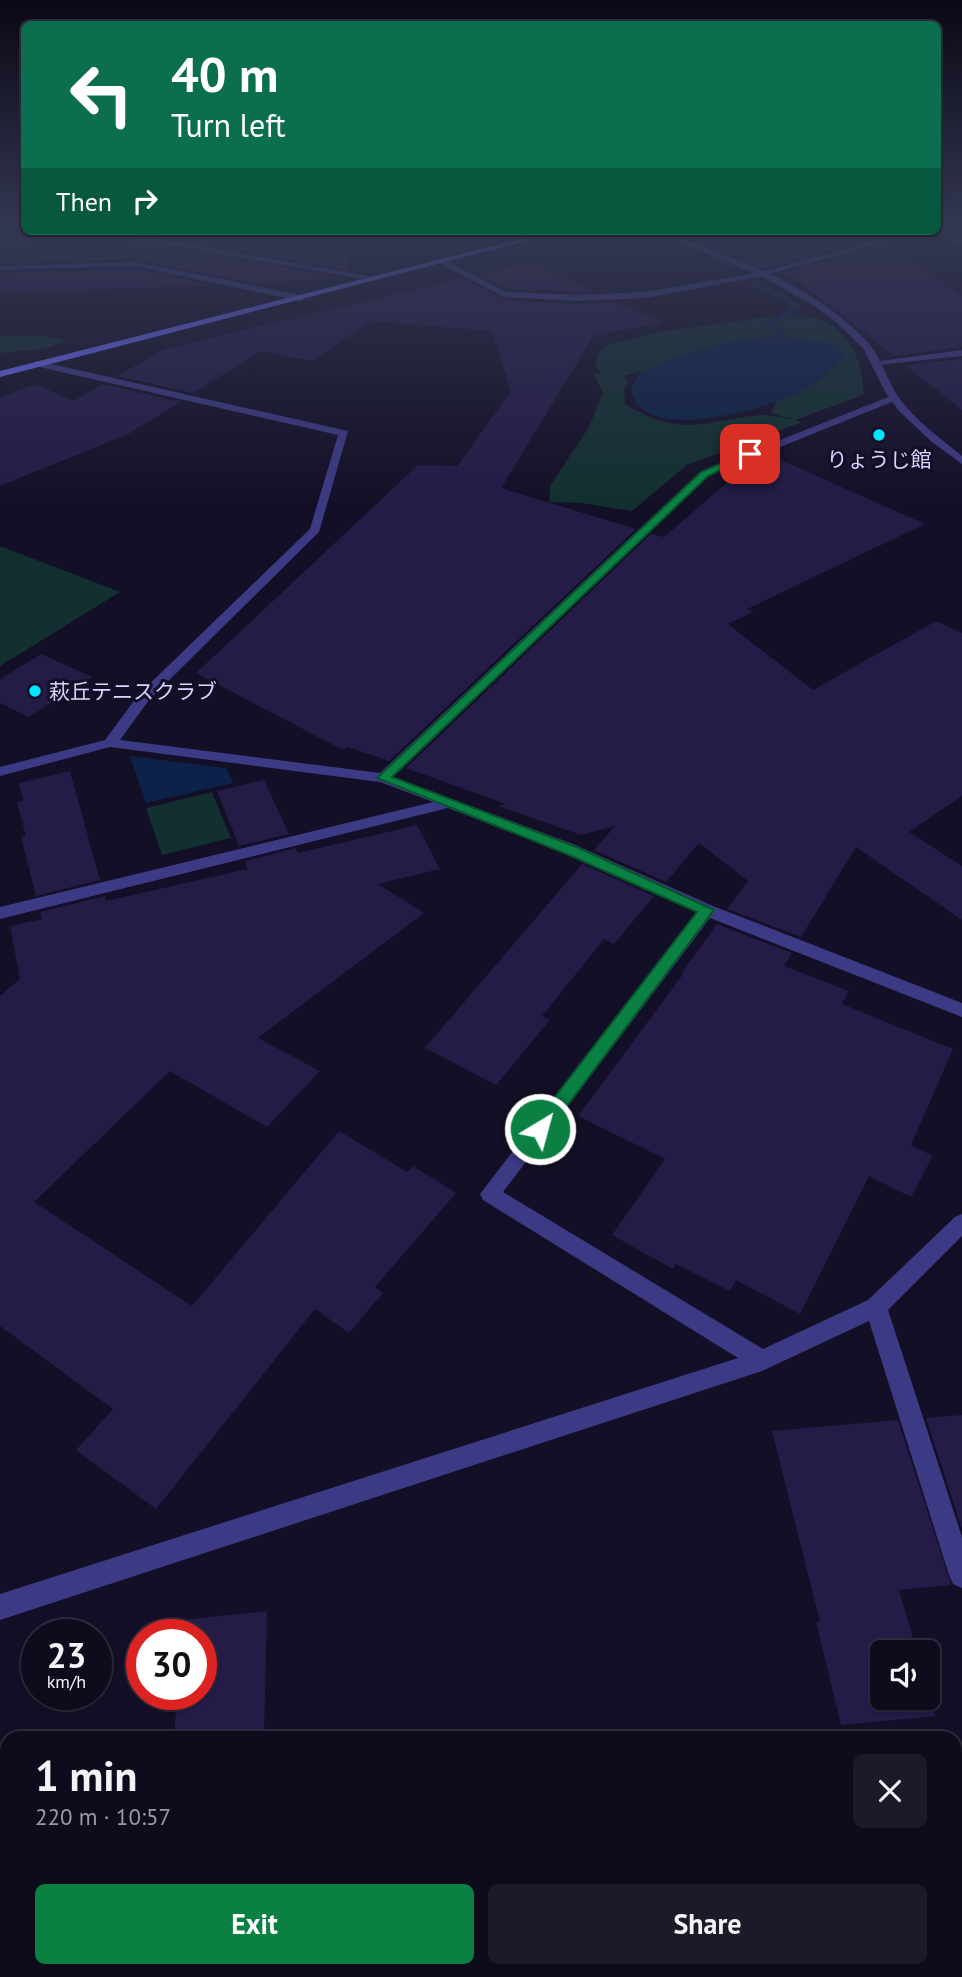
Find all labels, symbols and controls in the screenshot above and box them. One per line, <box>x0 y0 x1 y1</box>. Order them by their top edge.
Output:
text: 40 m <box>171 42 278 106</box>
icon: left <box>56 49 147 140</box>
text: Turn left <box>171 104 286 146</box>
icon: right <box>126 182 164 220</box>
text: Then <box>56 185 112 218</box>
pin <box>720 424 780 484</box>
marker: りょうじ館 <box>871 427 887 443</box>
icon: arrive <box>731 435 769 473</box>
place label: りょうじ館 <box>827 446 932 473</box>
place label: 萩丘テニスクラブ <box>49 678 217 705</box>
marker: 萩丘テニスクラブ <box>27 683 43 699</box>
position arrow <box>503 1092 577 1166</box>
speed limit sign: 30 <box>126 1619 217 1710</box>
text: 23 <box>47 1632 86 1678</box>
map controls <box>870 1640 940 1710</box>
button: sound <box>870 1640 940 1710</box>
text: km/h <box>47 1670 86 1693</box>
text: 1 min <box>35 1748 137 1803</box>
button: close <box>853 1754 927 1828</box>
text: 220 m · 10:57 <box>35 1802 171 1831</box>
button: Exit <box>35 1884 474 1964</box>
button: Share <box>488 1884 927 1964</box>

